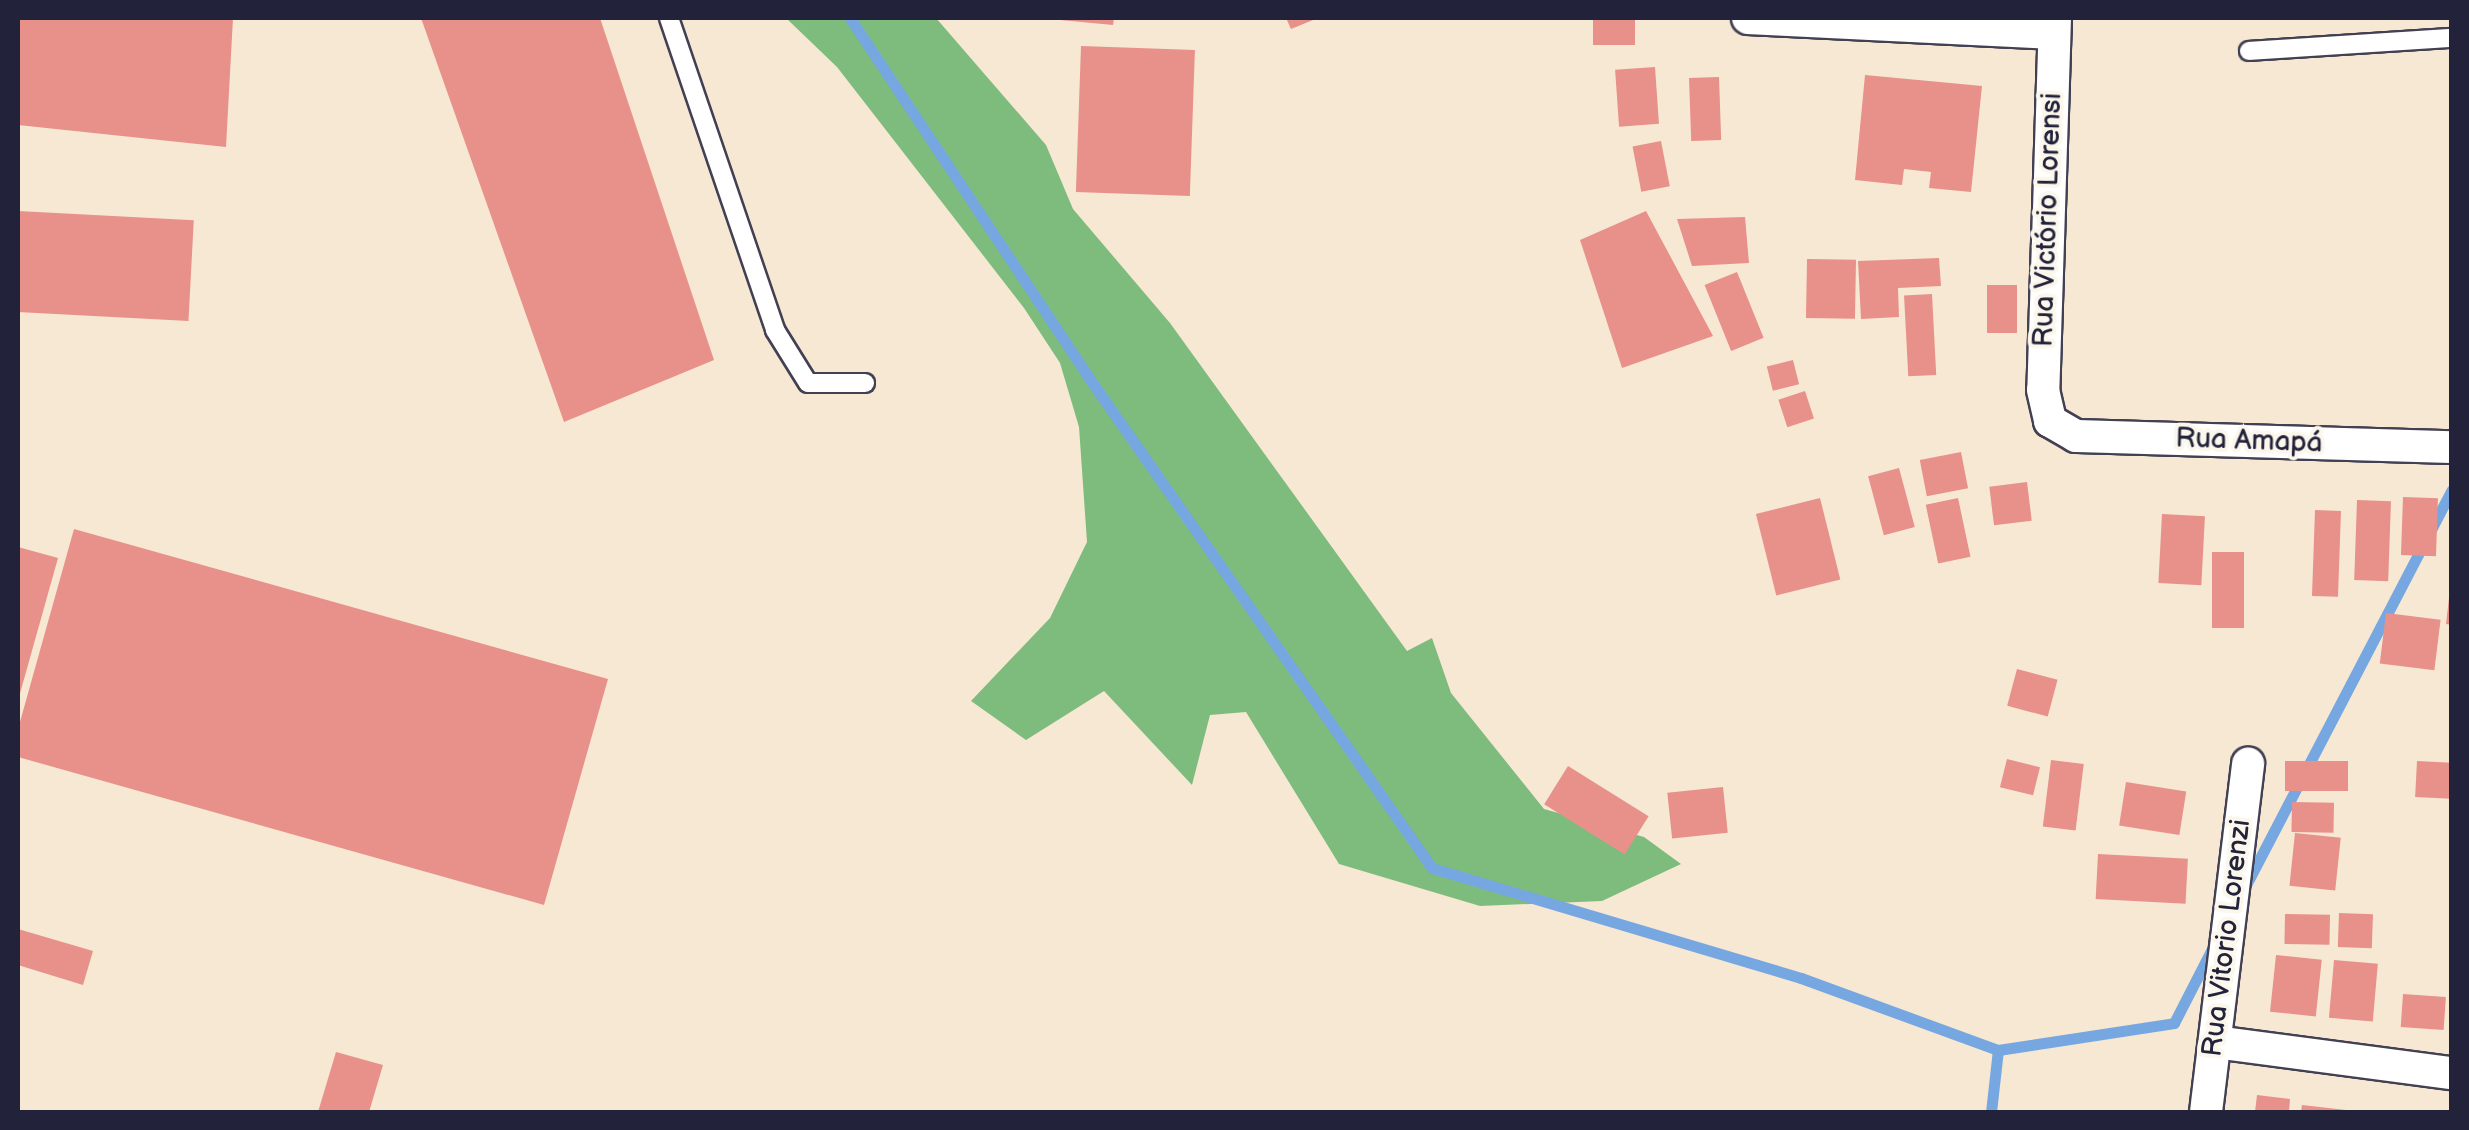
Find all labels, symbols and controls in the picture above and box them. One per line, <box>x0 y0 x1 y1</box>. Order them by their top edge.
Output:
street label: Rua Victório Lorensi <box>2027 92 2069 348</box>
street label: Rua Amapá <box>2175 422 2323 460</box>
street label: Rua Vitorio Lorenzi <box>2196 817 2258 1059</box>

